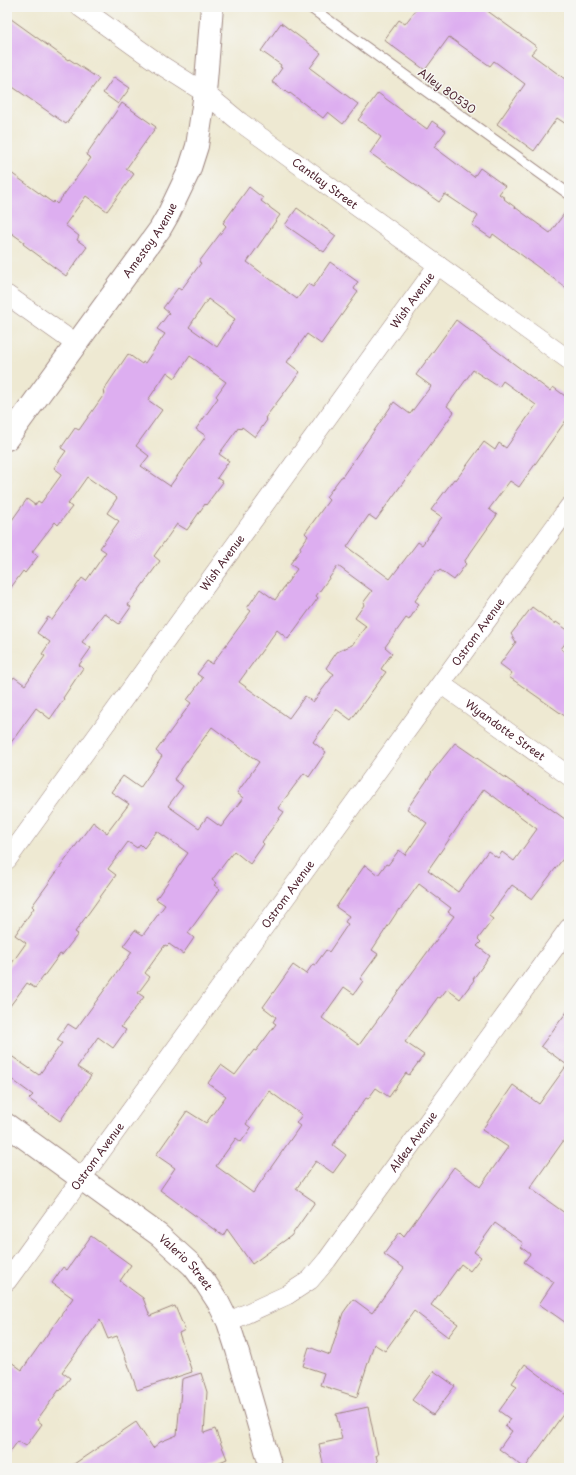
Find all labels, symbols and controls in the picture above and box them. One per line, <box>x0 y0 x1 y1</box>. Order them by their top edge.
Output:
street label: Alley 80530 <box>415 64 480 117</box>
street label: Cantlay Street <box>289 153 362 213</box>
street label: Amestoy Avenue <box>118 200 181 281</box>
street label: Wish Avenue <box>386 268 438 332</box>
street label: Wish Avenue <box>196 531 248 594</box>
street label: Ostrom Avenue <box>447 594 508 669</box>
street label: Wyandotte Street <box>462 695 549 765</box>
street label: Ostrom Avenue <box>257 856 318 932</box>
street label: Aldea Avenue <box>385 1107 441 1175</box>
street label: Ostrom Avenue <box>67 1118 128 1194</box>
street label: Valerio Street <box>155 1230 217 1294</box>

